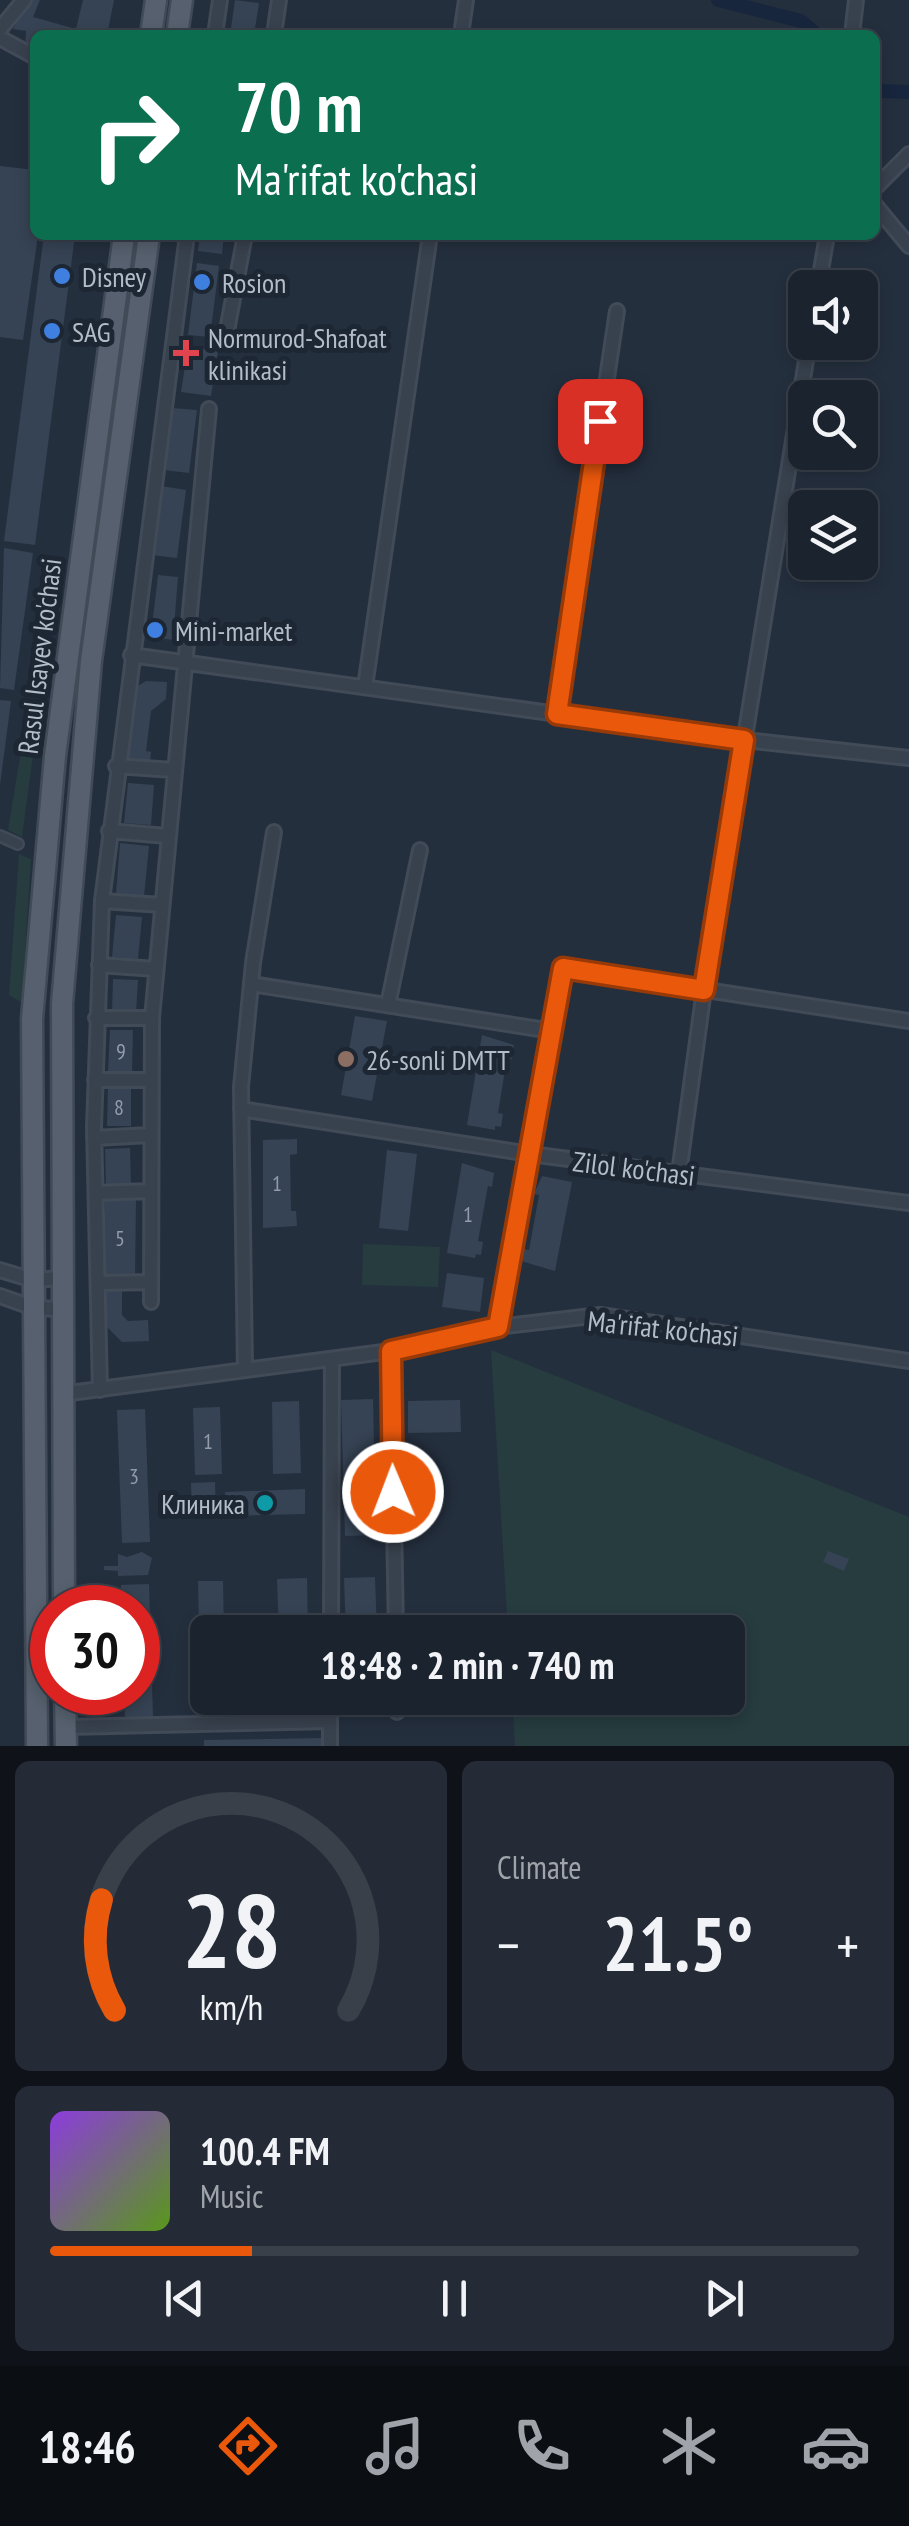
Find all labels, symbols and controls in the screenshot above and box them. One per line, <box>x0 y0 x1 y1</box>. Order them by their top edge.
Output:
text: 70 m <box>235 61 363 151</box>
icon: right <box>70 70 200 200</box>
text: Ma'rifat ko'chasi <box>235 149 478 207</box>
place label: Disney <box>82 258 147 295</box>
place label: Rosion <box>222 264 286 301</box>
marker: Disney <box>51 265 73 287</box>
map controls <box>788 270 878 580</box>
button: sound <box>788 270 878 360</box>
marker: Rosion <box>191 271 213 293</box>
place label: SAG <box>72 313 110 350</box>
place label: Normurod-Shafoat klinikasi <box>208 319 387 388</box>
marker: SAG <box>41 320 63 342</box>
marker: Normurod-Shafoat klinikasi <box>173 340 199 366</box>
pin <box>558 379 643 464</box>
button: search <box>788 380 878 470</box>
icon: arrive <box>573 394 628 449</box>
button: layers <box>788 490 878 580</box>
street label: Rasul Isayev ko'chasi <box>9 556 69 756</box>
place label: Mini-market <box>175 612 293 649</box>
marker: Mini-market <box>144 619 166 641</box>
house number: 9 <box>116 1037 126 1065</box>
place label: 26-sonli DMTT <box>366 1041 510 1078</box>
marker: 26-sonli DMTT <box>335 1048 357 1070</box>
house number: 8 <box>114 1093 124 1121</box>
street label: Zilol ko'chasi <box>571 1142 697 1194</box>
house number: 1 <box>272 1169 282 1197</box>
house number: 1 <box>463 1200 473 1228</box>
house number: 5 <box>115 1224 125 1252</box>
street label: Ma'rifat ko'chasi <box>586 1302 740 1354</box>
house number: 1 <box>203 1427 213 1455</box>
position arrow <box>341 1440 445 1544</box>
house number: 3 <box>129 1462 139 1490</box>
place label: Клиника <box>161 1485 245 1522</box>
marker: Клиника <box>254 1492 276 1514</box>
speed limit sign: 30 <box>30 1585 160 1715</box>
text: 18:48 · 2 min · 740 m <box>321 1640 614 1689</box>
text: Climate <box>497 1846 581 1888</box>
text: 28 <box>181 1862 281 1997</box>
text: 21.5° <box>603 1895 753 1992</box>
text: − <box>497 1909 520 1980</box>
text: + <box>836 1909 859 1980</box>
text: km/h <box>199 1984 263 2030</box>
text: 100.4 FM <box>200 2126 330 2175</box>
text: Music <box>200 2175 263 2217</box>
icon: previous <box>157 2271 212 2326</box>
icon: pause <box>427 2271 482 2326</box>
icon: next <box>697 2271 752 2326</box>
icon: directions <box>213 2411 283 2481</box>
icon: music <box>360 2411 430 2481</box>
icon: phone <box>507 2411 577 2481</box>
icon: climate <box>654 2411 724 2481</box>
icon: car <box>801 2411 871 2481</box>
text: 18:46 <box>38 2417 136 2475</box>

